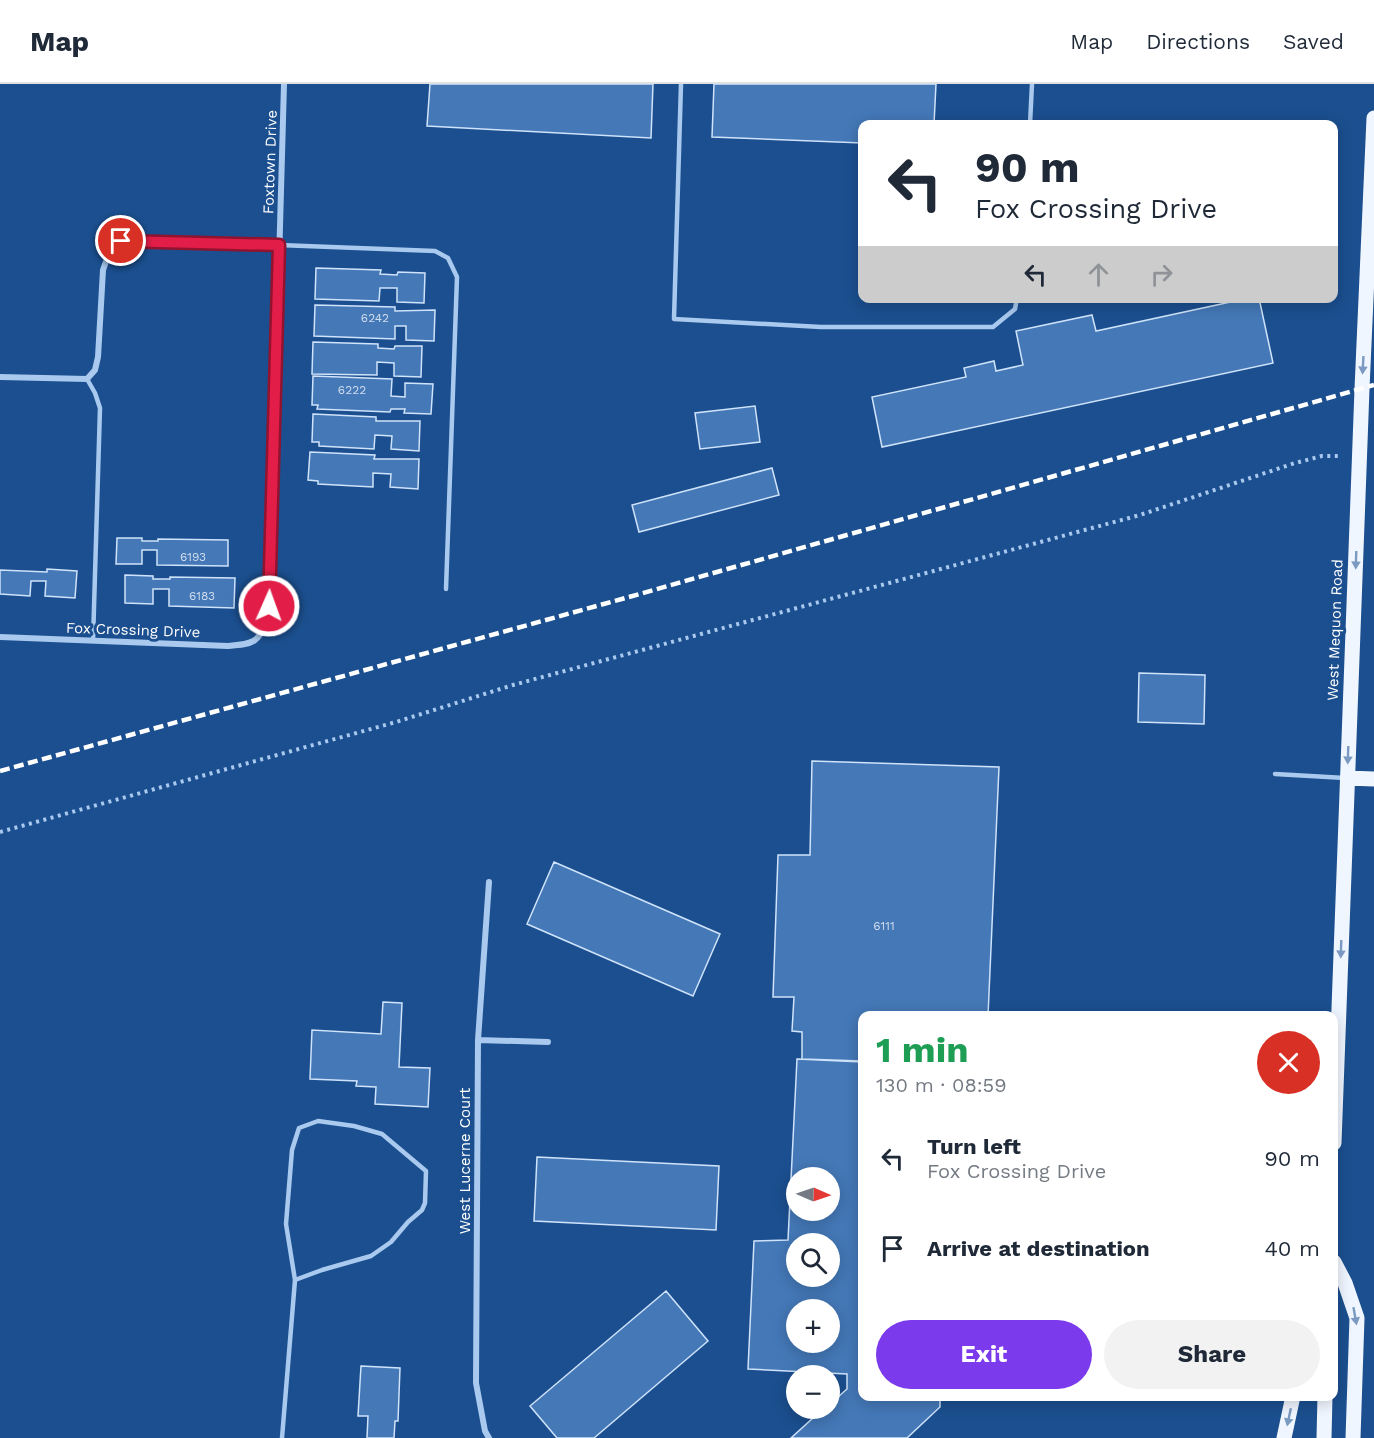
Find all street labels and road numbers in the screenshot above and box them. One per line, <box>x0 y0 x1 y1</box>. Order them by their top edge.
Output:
street label: Foxtown Drive <box>259 110 281 214</box>
street label: West Mequon Road <box>1324 559 1346 701</box>
street label: Fox Crossing Drive <box>65 619 201 641</box>
street label: West Lucerne Court <box>456 1087 474 1234</box>

